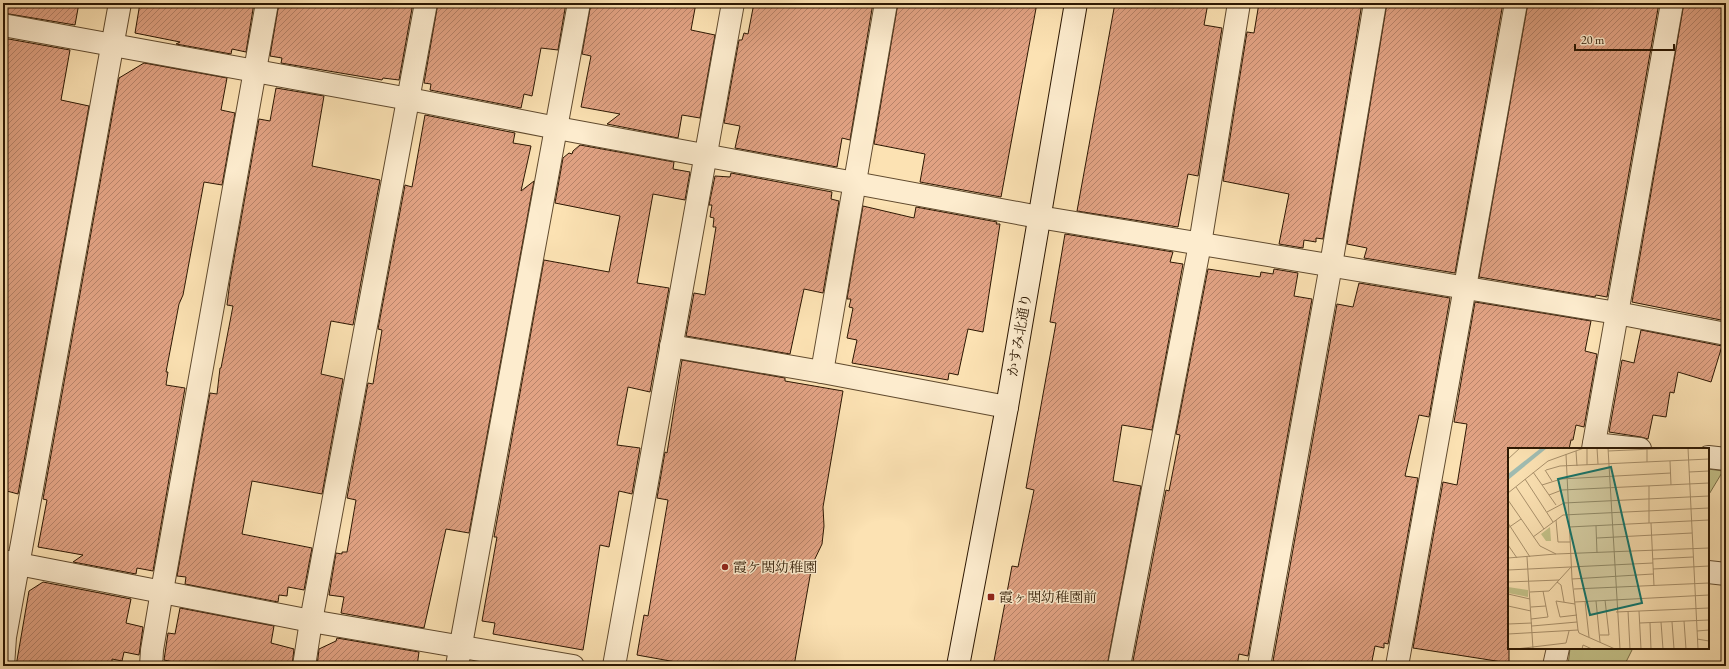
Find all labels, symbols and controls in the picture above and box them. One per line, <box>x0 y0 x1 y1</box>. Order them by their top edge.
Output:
scale bar <box>1575 26 1674 52</box>
text: 20 m <box>1581 32 1605 48</box>
street label: かすみ北通り <box>1003 292 1035 378</box>
inset map <box>1508 448 1709 649</box>
place label: 霞ケ関幼稚園 <box>733 558 817 576</box>
marker: 霞ケ関幼稚園 <box>720 562 730 572</box>
place label: 霞ヶ関幼稚園前 <box>999 588 1097 606</box>
marker: 霞ヶ関幼稚園前 <box>986 592 996 602</box>

